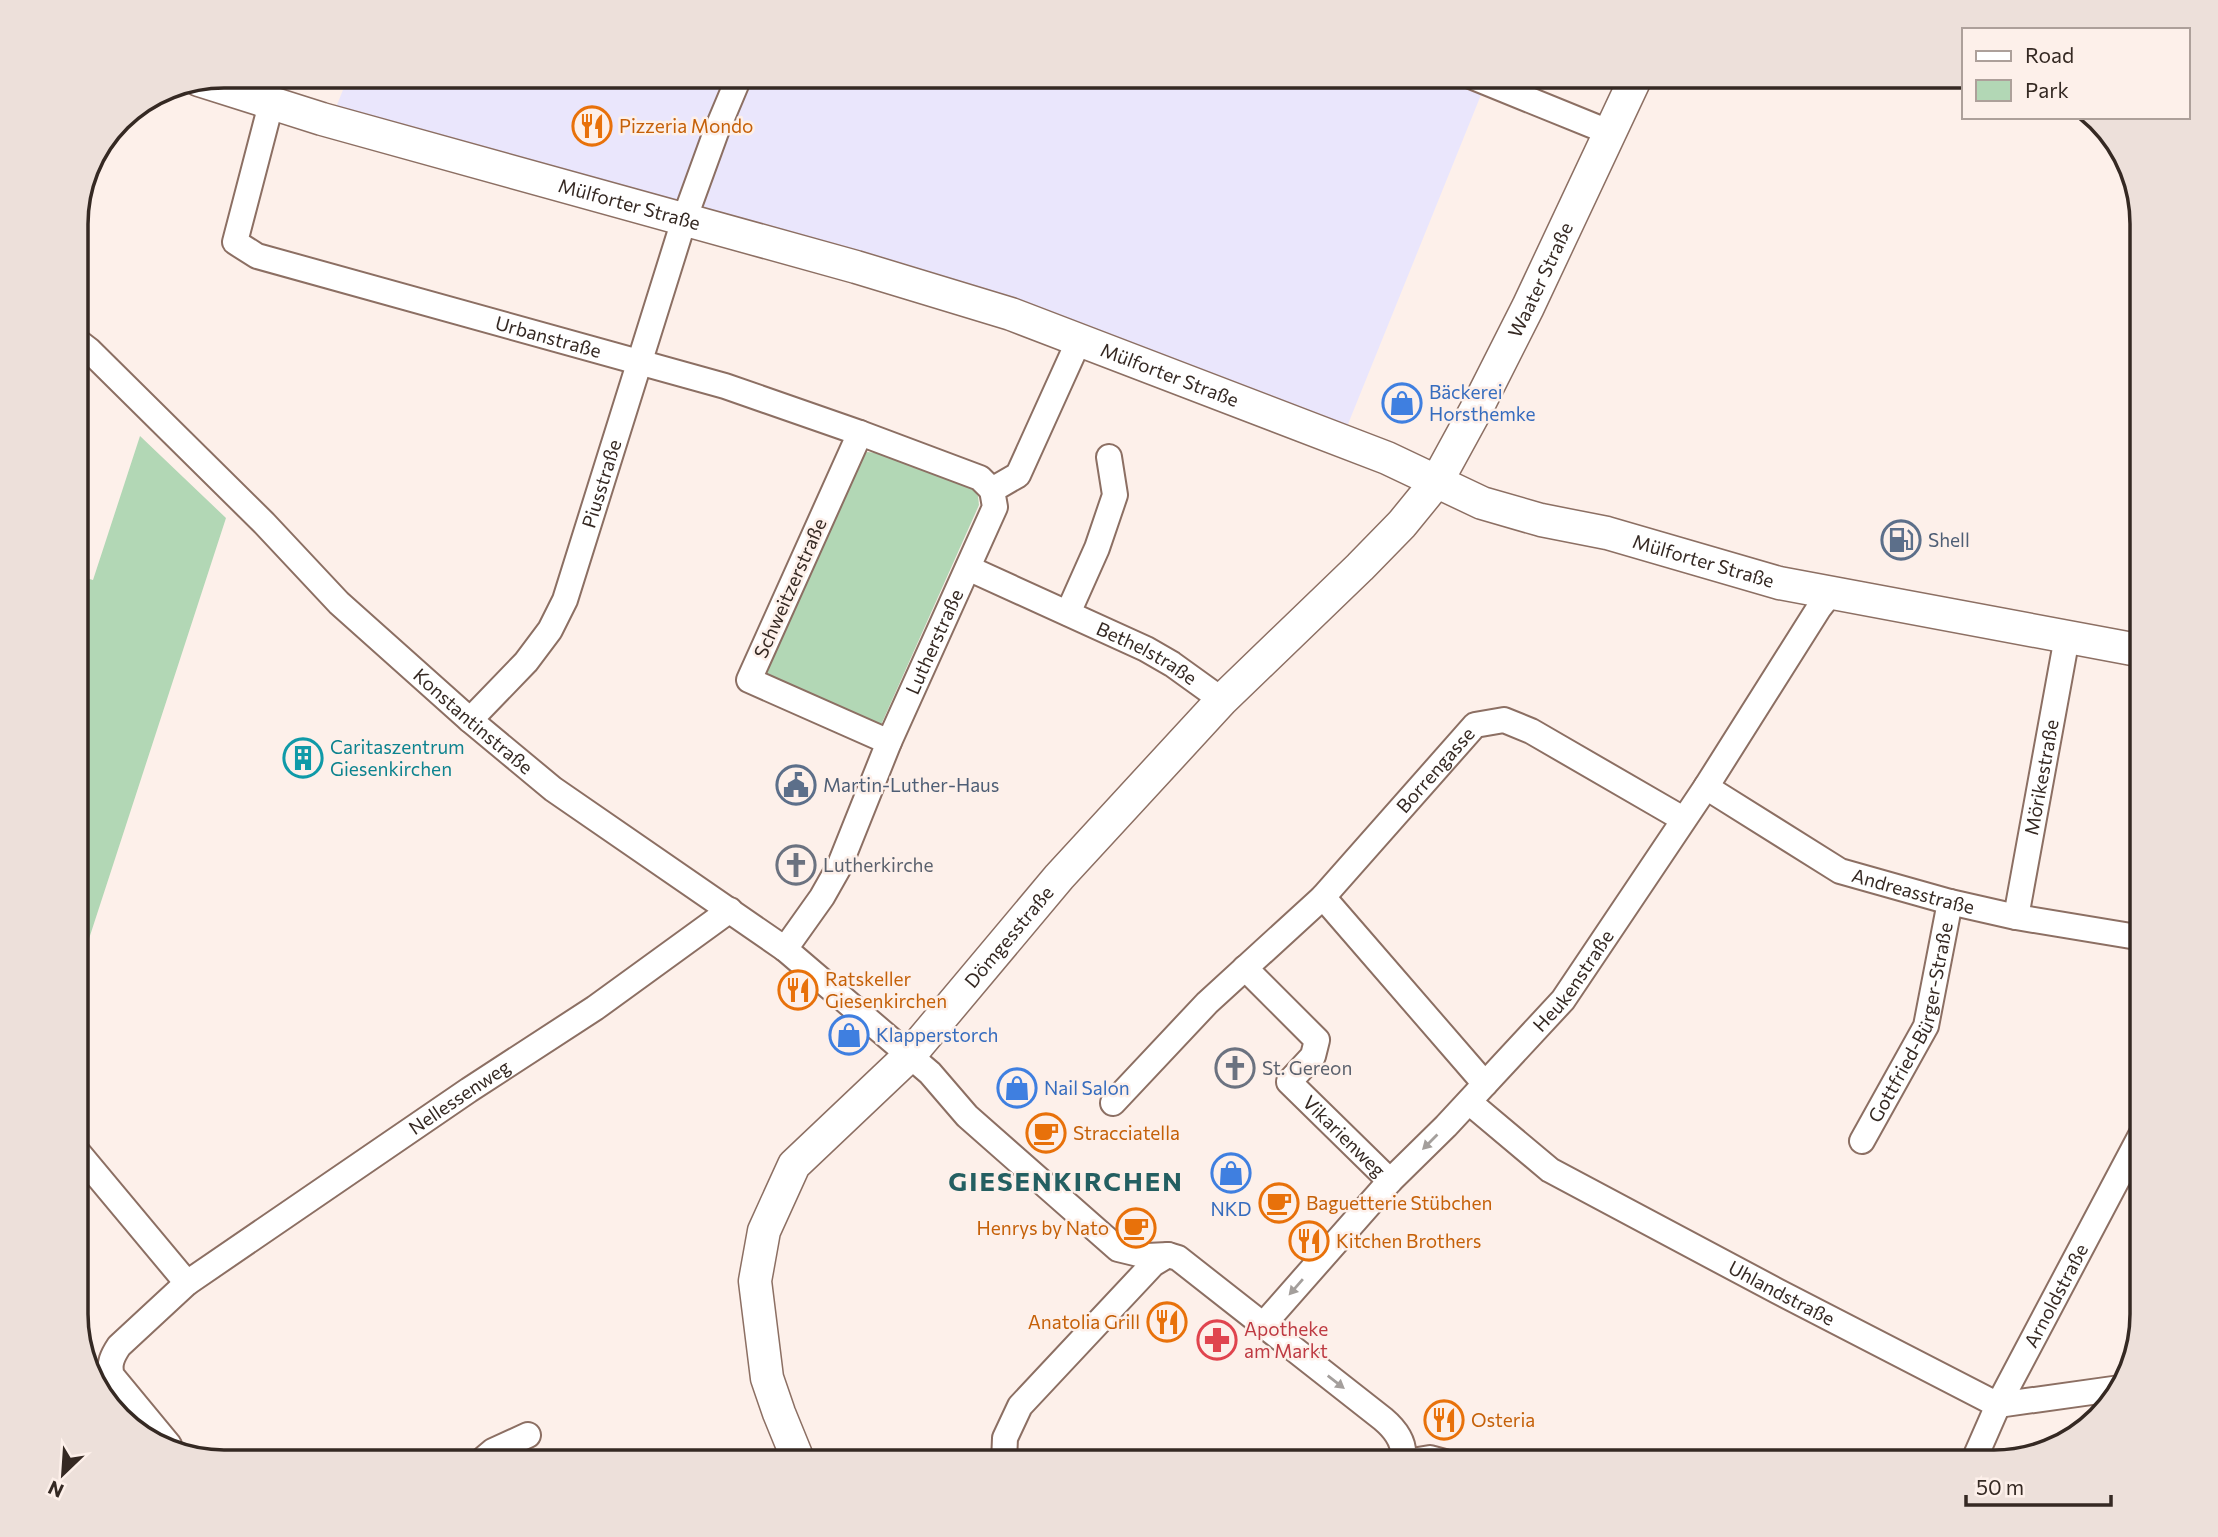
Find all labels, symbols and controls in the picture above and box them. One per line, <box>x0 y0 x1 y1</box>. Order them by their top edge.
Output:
legend <box>1962 28 2190 119</box>
text: Road <box>2025 42 2074 67</box>
text: Park <box>2025 77 2069 102</box>
restaurant icon: Pizzeria Mondo <box>571 105 613 147</box>
place label: Pizzeria Mondo <box>619 114 753 137</box>
street label: Mülforter Straße <box>556 173 703 234</box>
street label: Waater Straße <box>1503 218 1577 341</box>
street label: Urbanstraße <box>493 311 604 362</box>
street label: Mülforter Straße <box>1097 337 1242 411</box>
place label: Bäckerei Horsthemke <box>1429 380 1536 425</box>
shop icon: Bäckerei Horsthemke <box>1381 382 1423 424</box>
street label: Piusstraße <box>576 437 626 531</box>
street label: Schweitzerstraße <box>748 514 831 661</box>
fuel station icon: Shell <box>1880 519 1922 561</box>
place label: Shell <box>1928 528 1970 551</box>
street label: Mülforter Straße <box>1630 529 1777 592</box>
street label: Lutherstraße <box>900 585 967 698</box>
street label: Bethelstraße <box>1093 616 1202 689</box>
street label: Konstantinstraße <box>409 663 538 779</box>
street label: Mörikestraße <box>2019 718 2063 837</box>
street label: Borrengasse <box>1391 722 1479 817</box>
place label: Caritaszentrum Giesenkirchen <box>330 735 465 780</box>
building icon: Caritaszentrum Giesenkirchen <box>282 737 324 779</box>
public building icon: Martin-Luther-Haus <box>775 764 817 806</box>
place label: Martin-Luther-Haus <box>823 773 999 796</box>
church icon: Lutherkirche <box>775 844 817 886</box>
place label: Lutherkirche <box>823 853 934 876</box>
street label: Andreasstraße <box>1849 863 1977 918</box>
street label: Dömgesstraße <box>959 881 1058 992</box>
street label: Gottfried-Bürger-Straße <box>1863 920 1957 1126</box>
street label: Heukenstraße <box>1528 925 1618 1036</box>
place label: Ratskeller Giesenkirchen <box>825 967 947 1012</box>
restaurant icon: Ratskeller Giesenkirchen <box>777 969 819 1011</box>
shop icon: Klapperstorch <box>828 1014 870 1056</box>
place label: Klapperstorch <box>876 1023 998 1046</box>
church icon: St. Gereon <box>1214 1047 1256 1089</box>
street label: Nellessenweg <box>404 1054 514 1139</box>
place label: St. Gereon <box>1262 1056 1352 1079</box>
shop icon: Nail Salon <box>996 1067 1038 1109</box>
place label: Nail Salon <box>1044 1076 1130 1099</box>
street label: Vikarienweg <box>1298 1090 1391 1181</box>
cafe icon: Stracciatella <box>1025 1112 1067 1154</box>
place label: Stracciatella <box>1073 1121 1180 1144</box>
one-way arrow <box>1421 1134 1438 1151</box>
shop icon: NKD <box>1210 1152 1252 1194</box>
district label: GIESENKIRCHEN <box>948 1165 1184 1196</box>
cafe icon: Baguetterie Stübchen <box>1258 1182 1300 1224</box>
place label: Baguetterie Stübchen <box>1306 1191 1492 1214</box>
place label: NKD <box>1210 1197 1252 1220</box>
cafe icon: Henrys by Nato <box>1115 1207 1157 1249</box>
place label: Henrys by Nato <box>977 1216 1109 1239</box>
restaurant icon: Kitchen Brothers <box>1288 1220 1330 1262</box>
place label: Kitchen Brothers <box>1336 1229 1481 1252</box>
street label: Arnoldstraße <box>2019 1240 2092 1351</box>
street label: Uhlandstraße <box>1725 1255 1839 1330</box>
one-way arrow <box>1289 1278 1304 1295</box>
restaurant icon: Anatolia Grill <box>1146 1301 1188 1343</box>
place label: Anatolia Grill <box>1028 1310 1140 1333</box>
place label: Apotheke am Markt <box>1244 1317 1328 1362</box>
pharmacy icon: Apotheke am Markt <box>1196 1319 1238 1361</box>
one-way arrow <box>1326 1375 1344 1390</box>
restaurant icon: Osteria <box>1423 1399 1465 1441</box>
place label: Osteria <box>1471 1408 1535 1431</box>
north arrow <box>28 1439 98 1509</box>
scale bar <box>1966 1464 2111 1508</box>
text: 50 m <box>1976 1474 2024 1499</box>
text: N <box>44 1476 67 1503</box>

